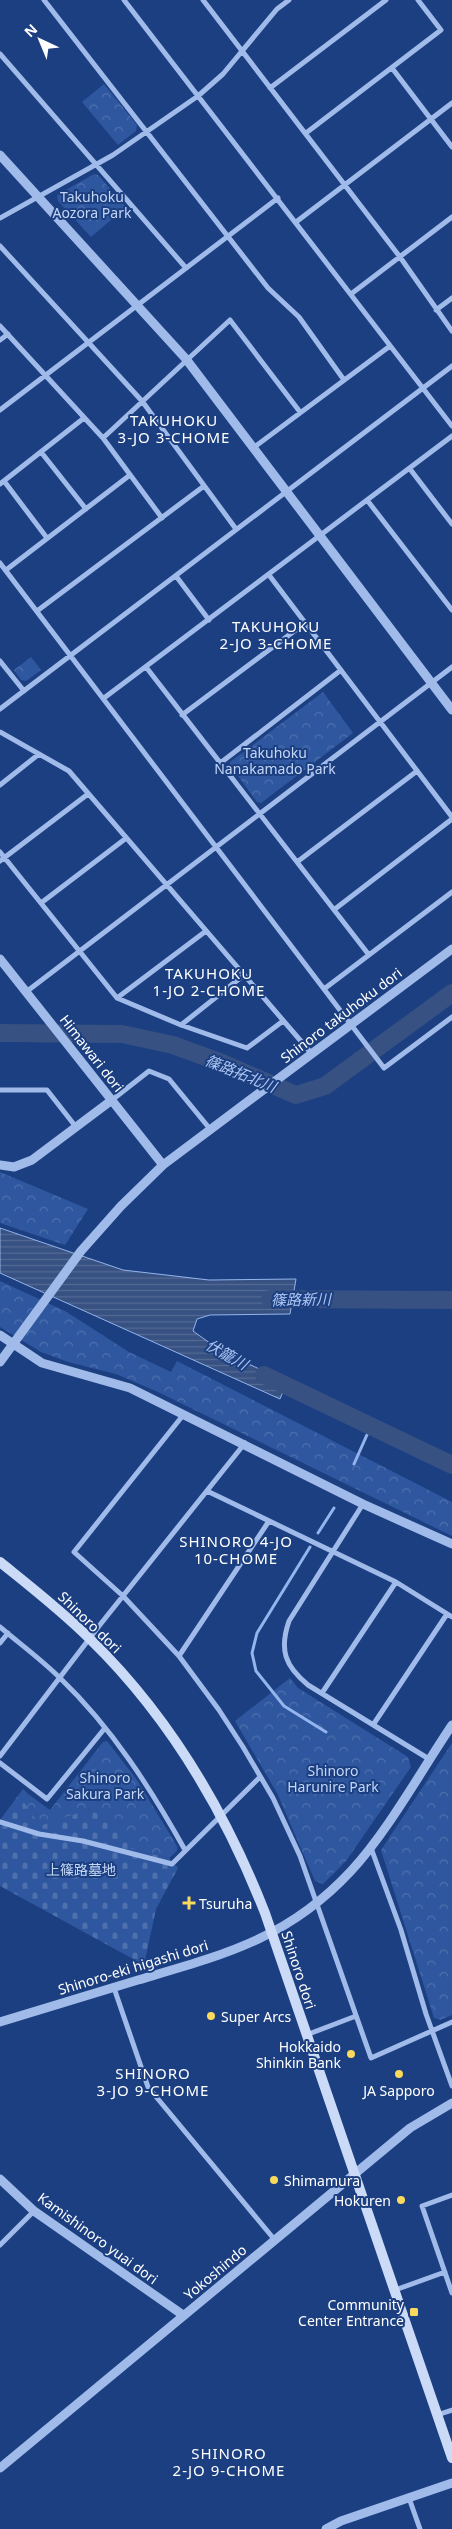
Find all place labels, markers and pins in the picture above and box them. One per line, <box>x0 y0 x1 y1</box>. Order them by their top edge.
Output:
place label: Tsuruha <box>199 1894 252 1913</box>
marker: Tsuruha <box>183 1897 195 1909</box>
place label: Super Arcs <box>221 2007 291 2026</box>
marker: Super Arcs <box>205 2010 217 2022</box>
place label: Hokkaido Shinkin Bank <box>256 2037 342 2072</box>
marker: Hokkaido Shinkin Bank <box>345 2048 357 2060</box>
marker: JA Sapporo <box>393 2068 405 2080</box>
place label: JA Sapporo <box>361 2081 435 2100</box>
place label: Shimamura <box>284 2171 360 2190</box>
marker: Shimamura <box>268 2174 280 2186</box>
place label: Hokuren <box>334 2191 391 2210</box>
marker: Hokuren <box>395 2194 407 2206</box>
place label: Community Center Entrance <box>298 2295 405 2330</box>
marker: Community Center Entrance <box>408 2306 420 2318</box>

